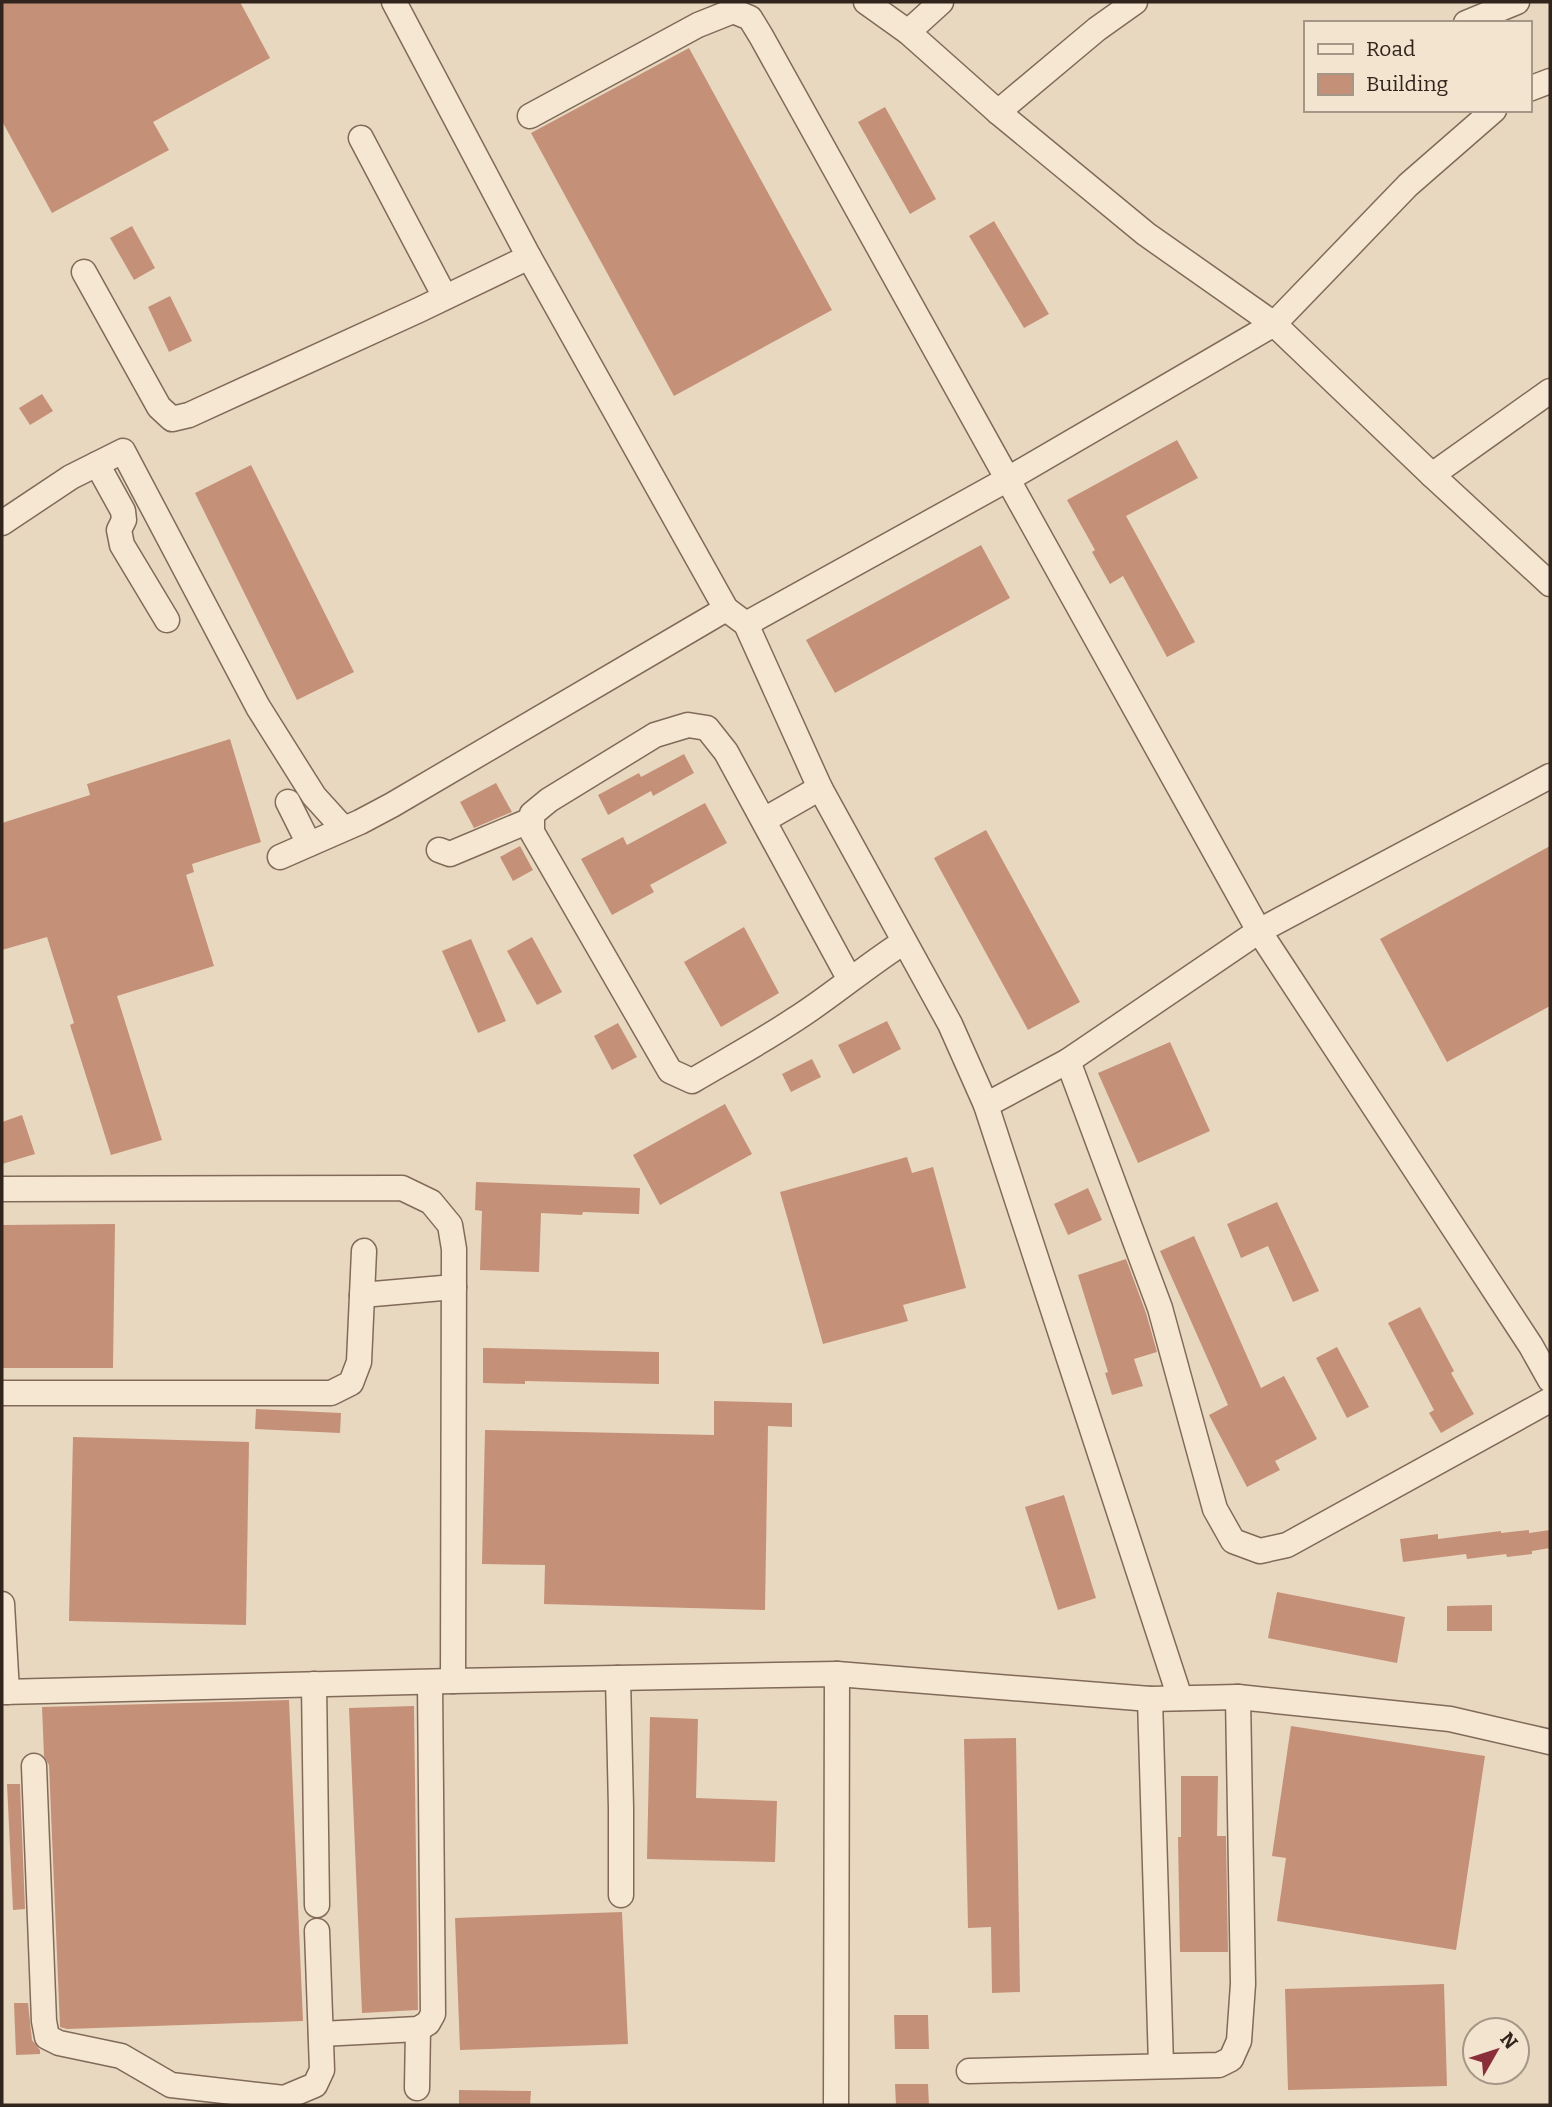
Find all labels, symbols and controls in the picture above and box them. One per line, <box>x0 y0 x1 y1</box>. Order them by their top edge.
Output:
legend <box>1304 21 1531 112</box>
text: Road <box>1366 36 1415 62</box>
text: Building <box>1366 71 1449 97</box>
north arrow <box>1461 2016 1531 2086</box>
text: N <box>1495 2028 1523 2054</box>

